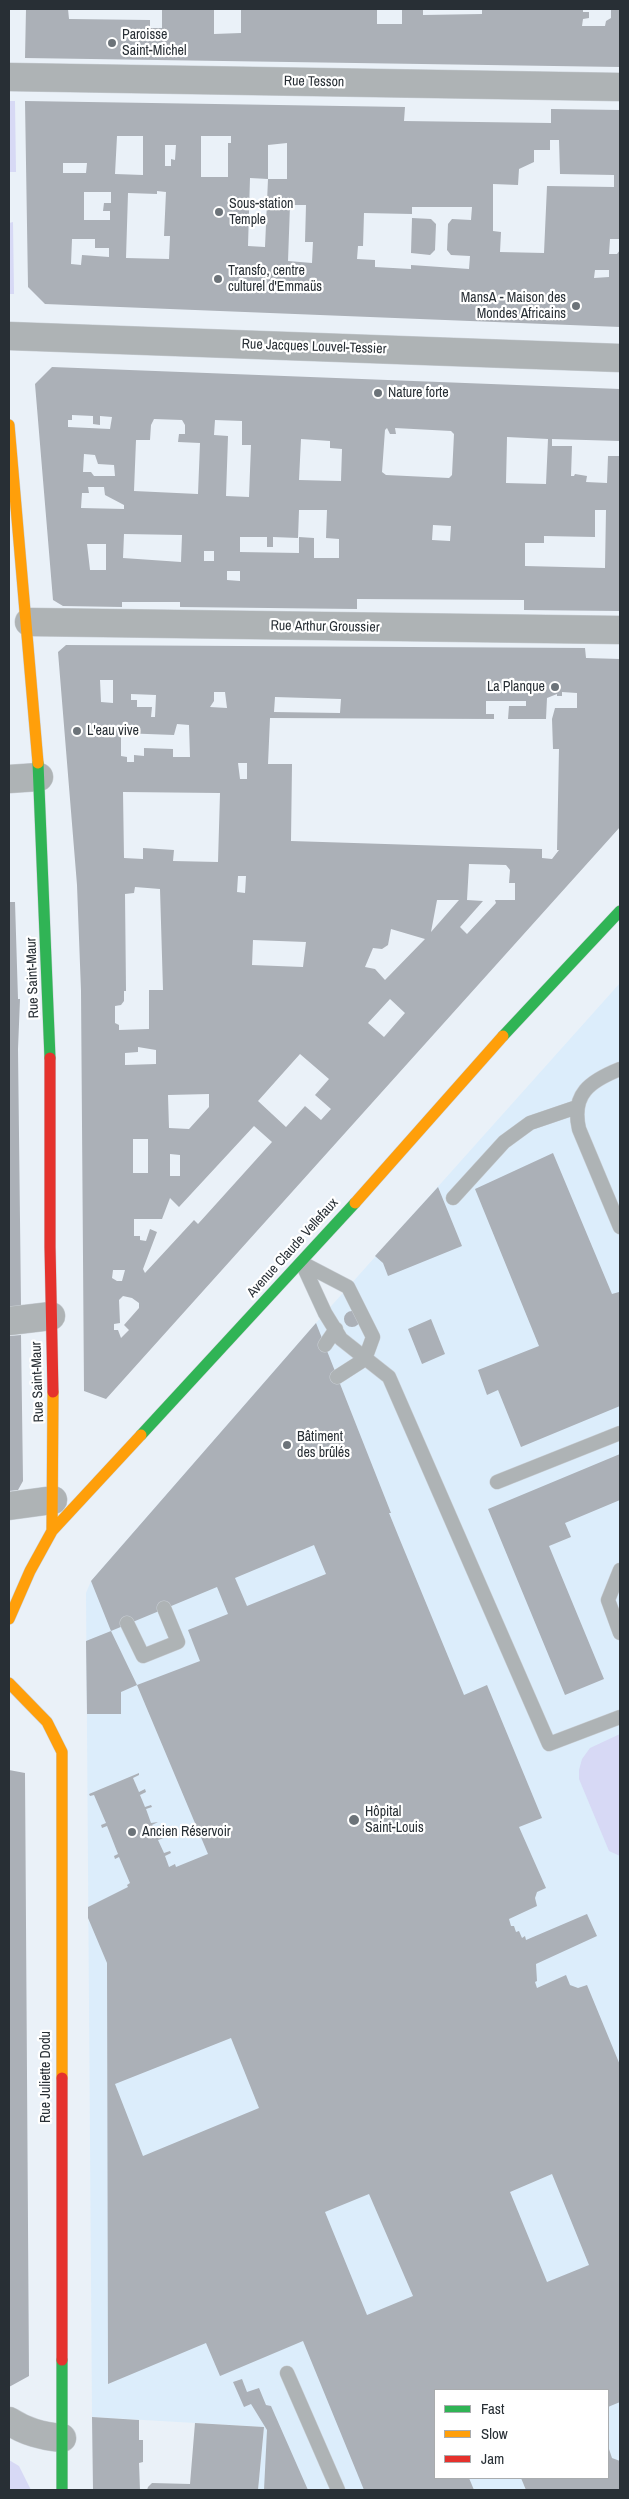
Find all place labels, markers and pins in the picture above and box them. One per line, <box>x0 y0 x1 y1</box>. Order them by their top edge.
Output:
place label: Paroisse Saint-Michel <box>122 27 186 59</box>
marker: Paroisse Saint-Michel <box>106 37 118 49</box>
place label: Sous-station Temple <box>229 196 293 228</box>
marker: Sous-station Temple <box>213 206 225 218</box>
place label: Transfo, centre culturel d'Emmaüs <box>228 263 322 296</box>
marker: Transfo, centre culturel d'Emmaüs <box>212 273 224 285</box>
place label: MansA - Maison des Mondes Africains <box>461 290 566 322</box>
marker: MansA - Maison des Mondes Africains <box>570 300 582 312</box>
place label: Nature forte <box>388 385 449 401</box>
marker: Nature forte <box>372 387 384 399</box>
place label: La Planque <box>487 679 545 695</box>
marker: La Planque <box>549 681 561 693</box>
place label: L'eau vive <box>87 723 139 739</box>
marker: L'eau vive <box>71 725 83 737</box>
place label: Bâtiment des brûlés <box>297 1429 350 1461</box>
marker: Bâtiment des brûlés <box>281 1439 293 1451</box>
place label: Hôpital Saint-Louis <box>365 1804 424 1836</box>
marker: Hôpital Saint-Louis <box>347 1813 361 1827</box>
place label: Ancien Réservoir <box>142 1824 231 1840</box>
marker: Ancien Réservoir <box>126 1826 138 1838</box>

